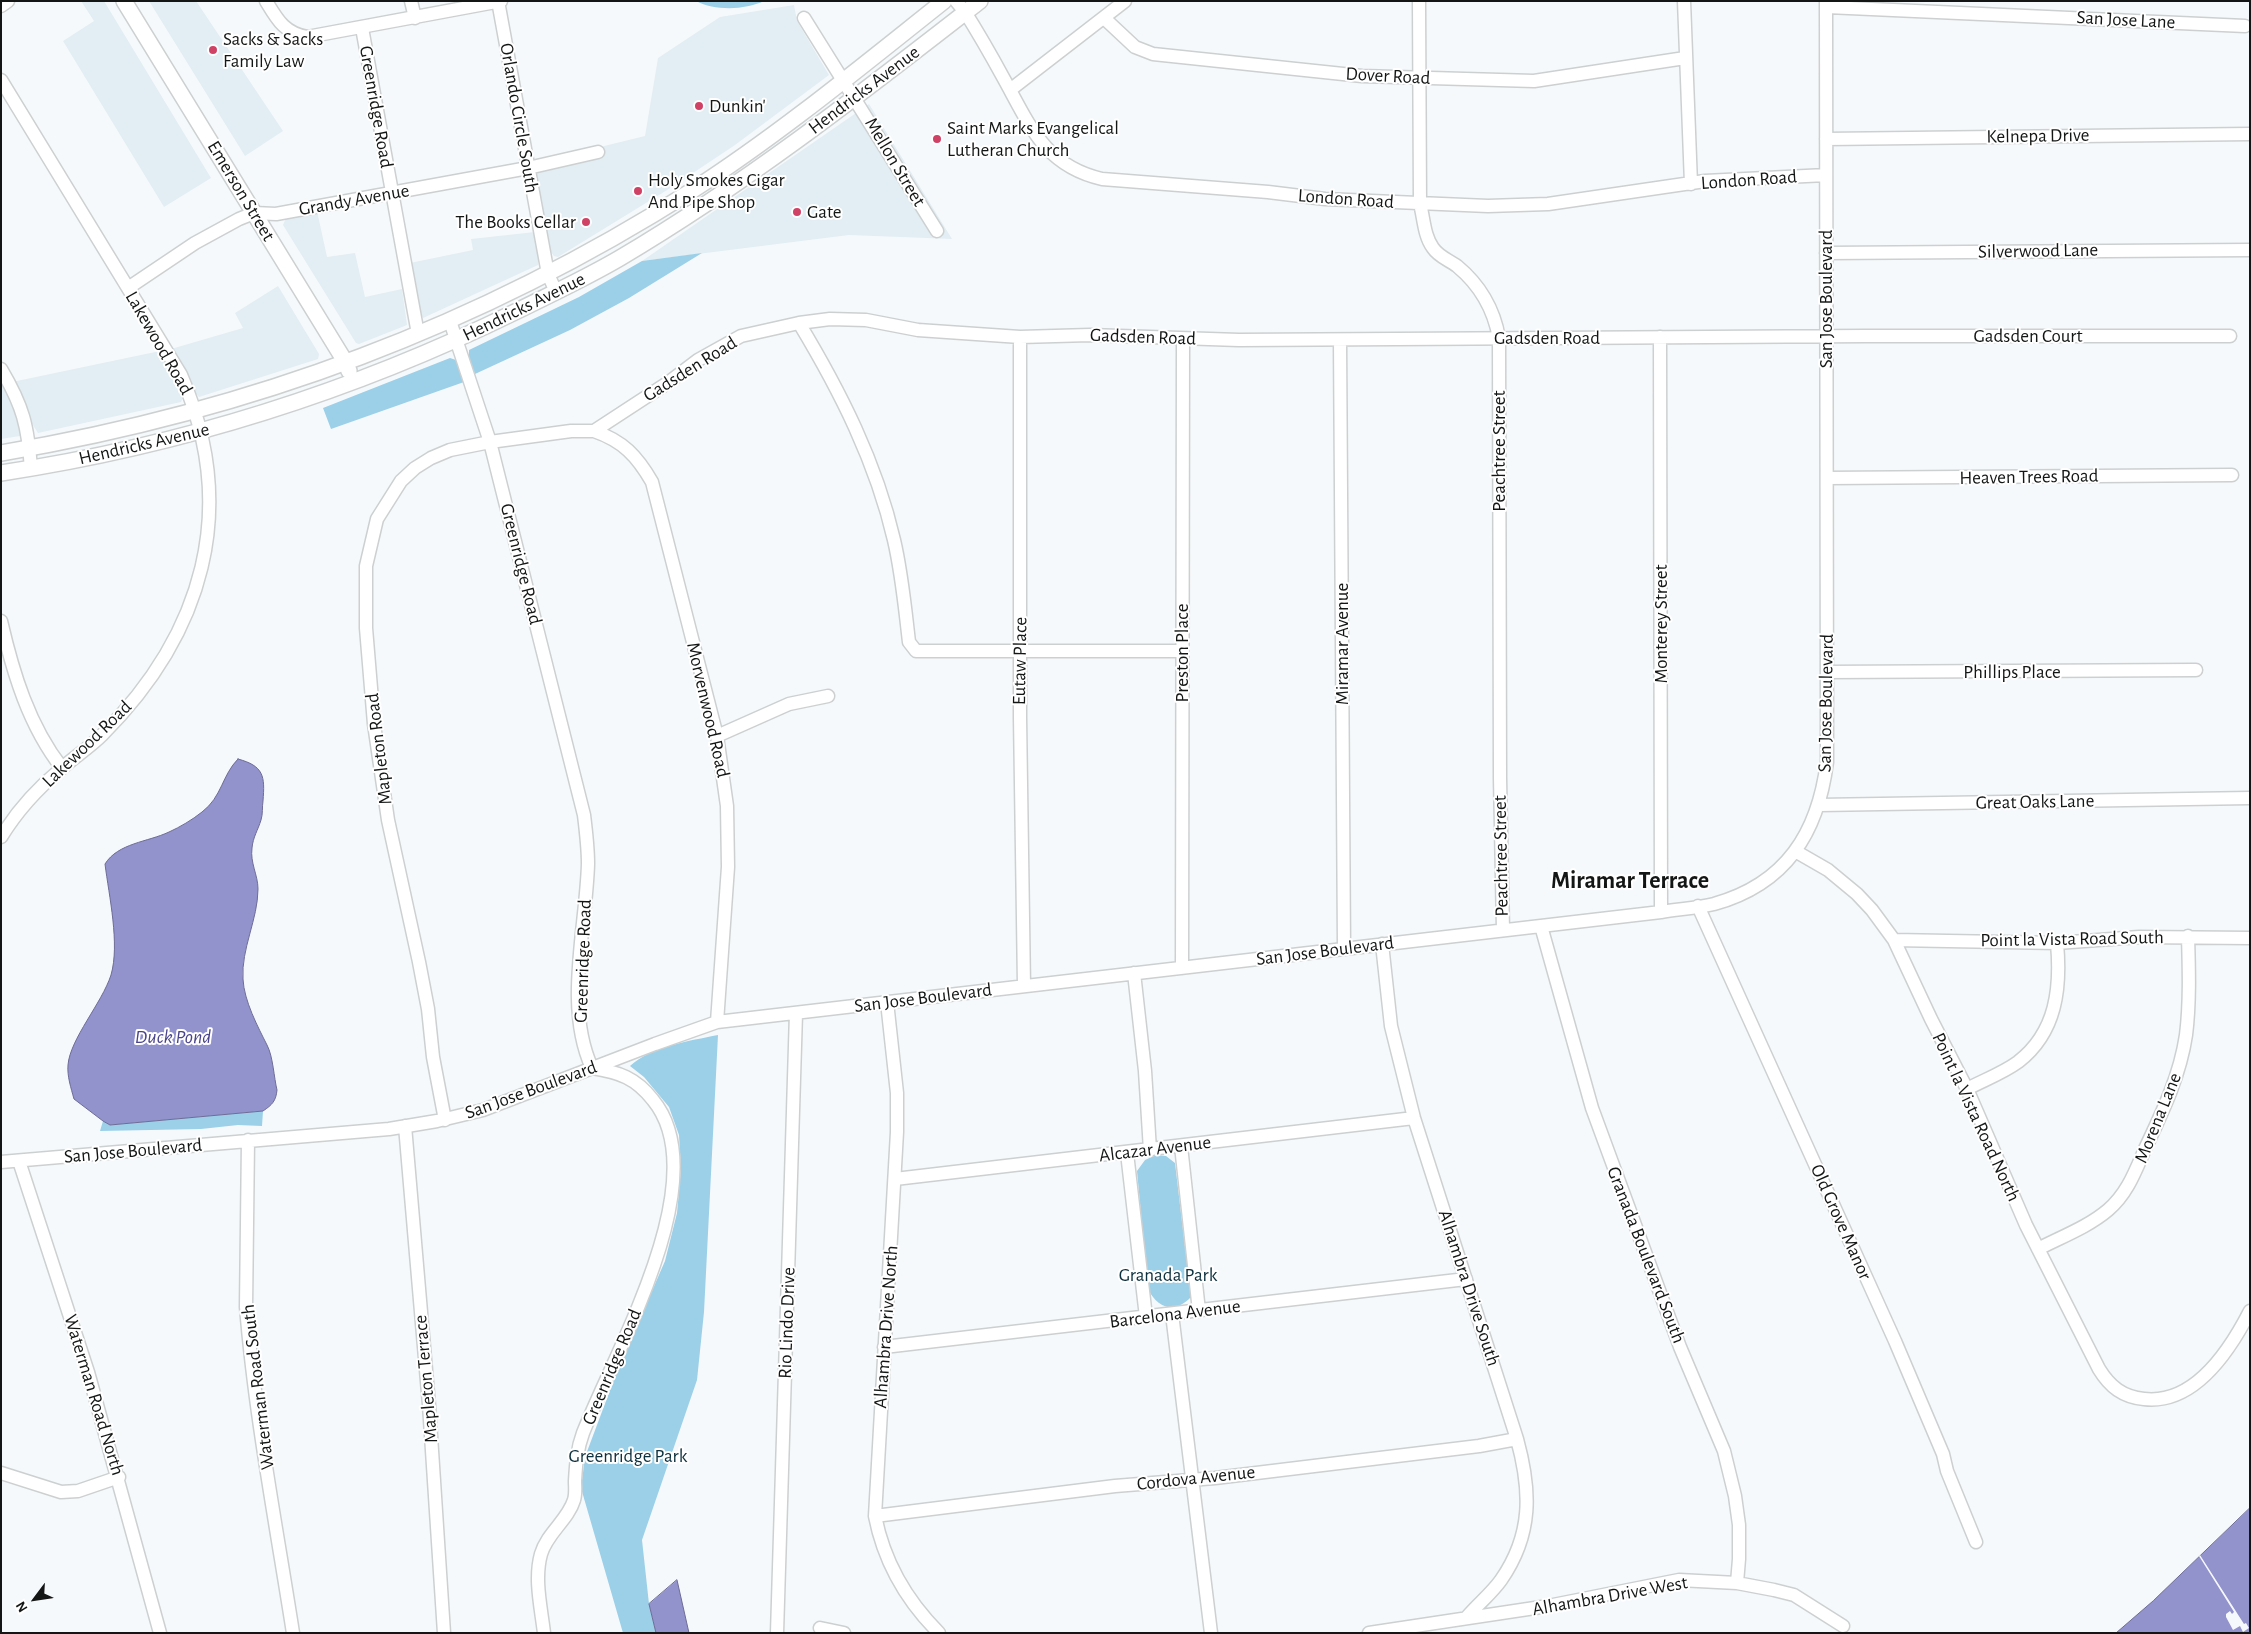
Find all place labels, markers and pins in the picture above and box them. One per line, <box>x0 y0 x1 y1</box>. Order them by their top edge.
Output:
place label: Sacks & Sacks Family Law <box>223 28 323 72</box>
marker: Sacks & Sacks Family Law <box>207 44 219 56</box>
place label: Dunkin' <box>709 95 766 117</box>
marker: Dunkin' <box>693 100 705 112</box>
place label: Saint Marks Evangelical Lutheran Church <box>947 117 1119 161</box>
marker: Saint Marks Evangelical Lutheran Church <box>931 133 943 145</box>
place label: Holy Smokes Cigar And Pipe Shop <box>648 169 785 213</box>
marker: Holy Smokes Cigar And Pipe Shop <box>632 185 644 197</box>
place label: Gate <box>807 201 842 223</box>
marker: Gate <box>791 206 803 218</box>
place label: The Books Cellar <box>455 211 576 233</box>
marker: The Books Cellar <box>580 216 592 228</box>

